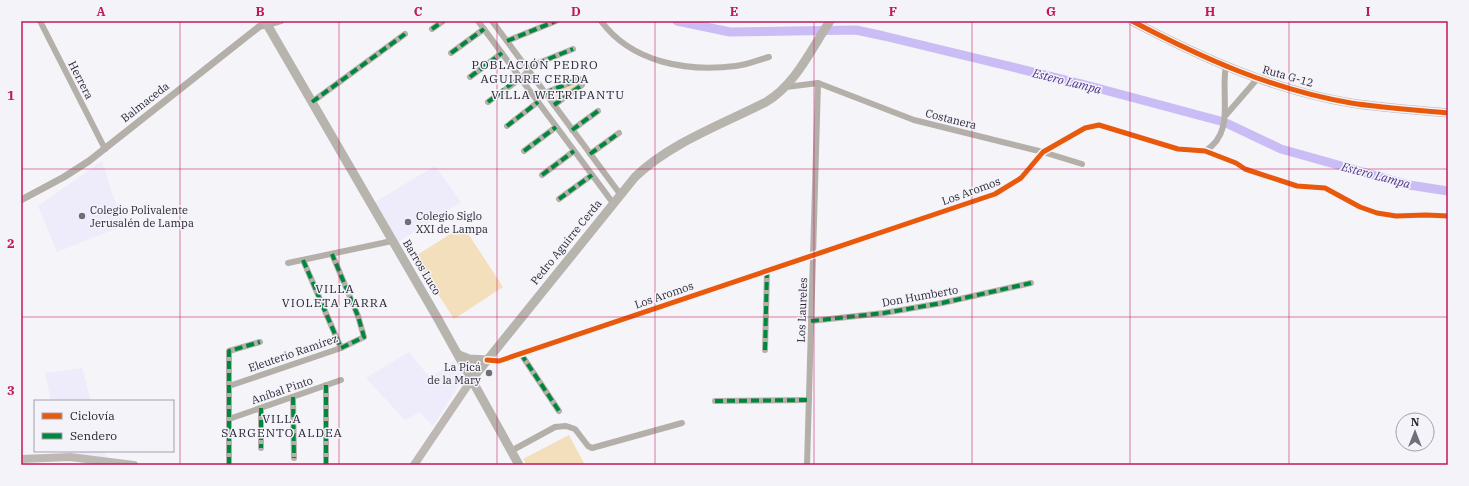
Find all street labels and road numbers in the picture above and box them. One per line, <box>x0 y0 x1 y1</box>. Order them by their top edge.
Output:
street label: Herrera <box>65 59 97 101</box>
street label: Ruta G-12 <box>1261 62 1315 90</box>
street label: Balmaceda <box>118 79 172 125</box>
street label: Costanera <box>924 106 978 132</box>
street label: Los Aromos <box>940 174 1002 208</box>
street label: Pedro Aguirre Cerda <box>527 197 605 287</box>
street label: Barros Luco <box>400 237 444 297</box>
street label: Los Laureles <box>794 277 810 343</box>
street label: Los Aromos <box>633 278 695 312</box>
street label: Don Humberto <box>881 282 959 310</box>
street label: Eleuterio Ramírez <box>246 331 340 375</box>
street label: Aníbal Pinto <box>249 373 315 407</box>

